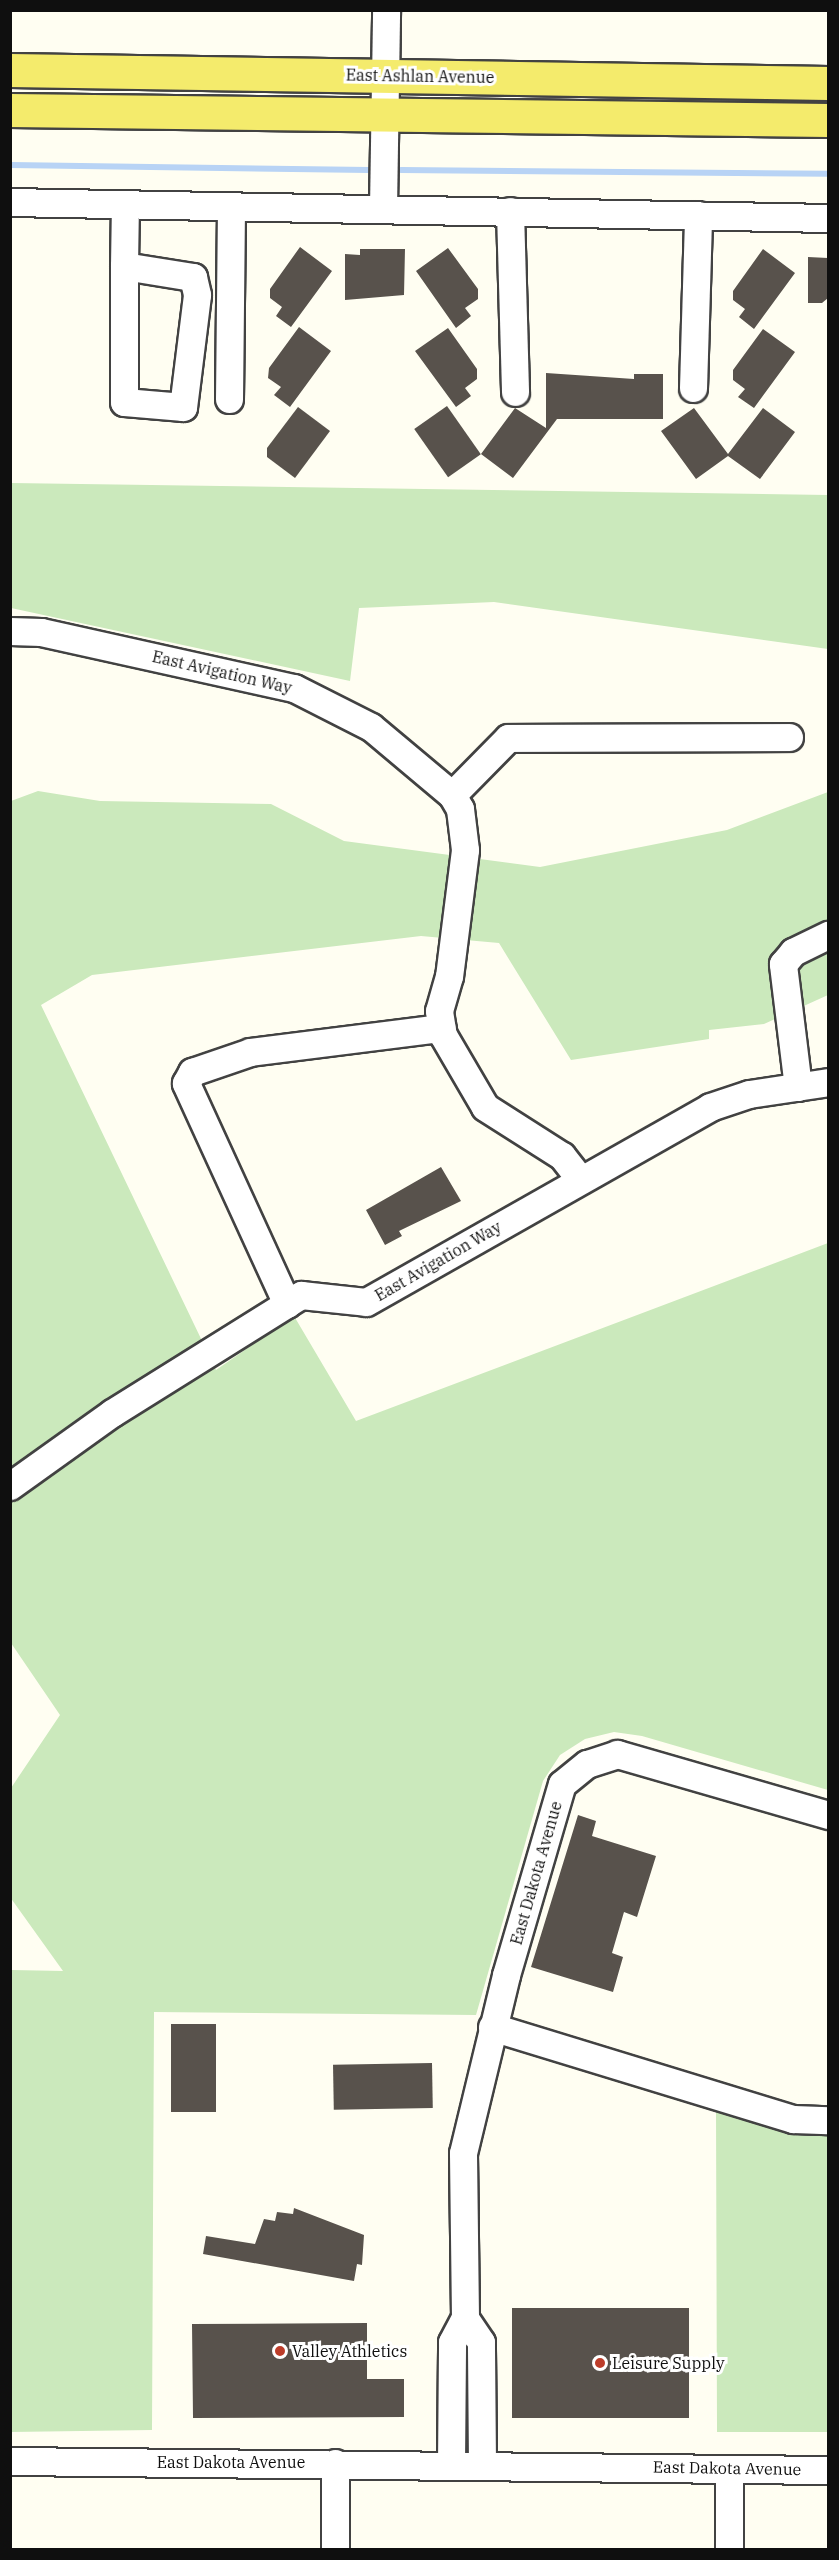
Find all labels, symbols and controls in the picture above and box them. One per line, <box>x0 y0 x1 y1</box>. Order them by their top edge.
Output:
street label: East Ashlan Avenue <box>346 65 494 87</box>
street label: East Avigation Way <box>150 647 294 697</box>
street label: East Avigation Way <box>371 1217 505 1305</box>
street label: East Dakota Avenue <box>506 1799 566 1947</box>
place label: Valley Athletics <box>292 2341 407 2361</box>
marker: Valley Athletics <box>273 2344 287 2358</box>
place label: Leisure Supply <box>612 2353 724 2373</box>
marker: Leisure Supply <box>593 2356 607 2370</box>
street label: East Dakota Avenue <box>157 2452 305 2472</box>
street label: East Dakota Avenue <box>653 2457 801 2479</box>

